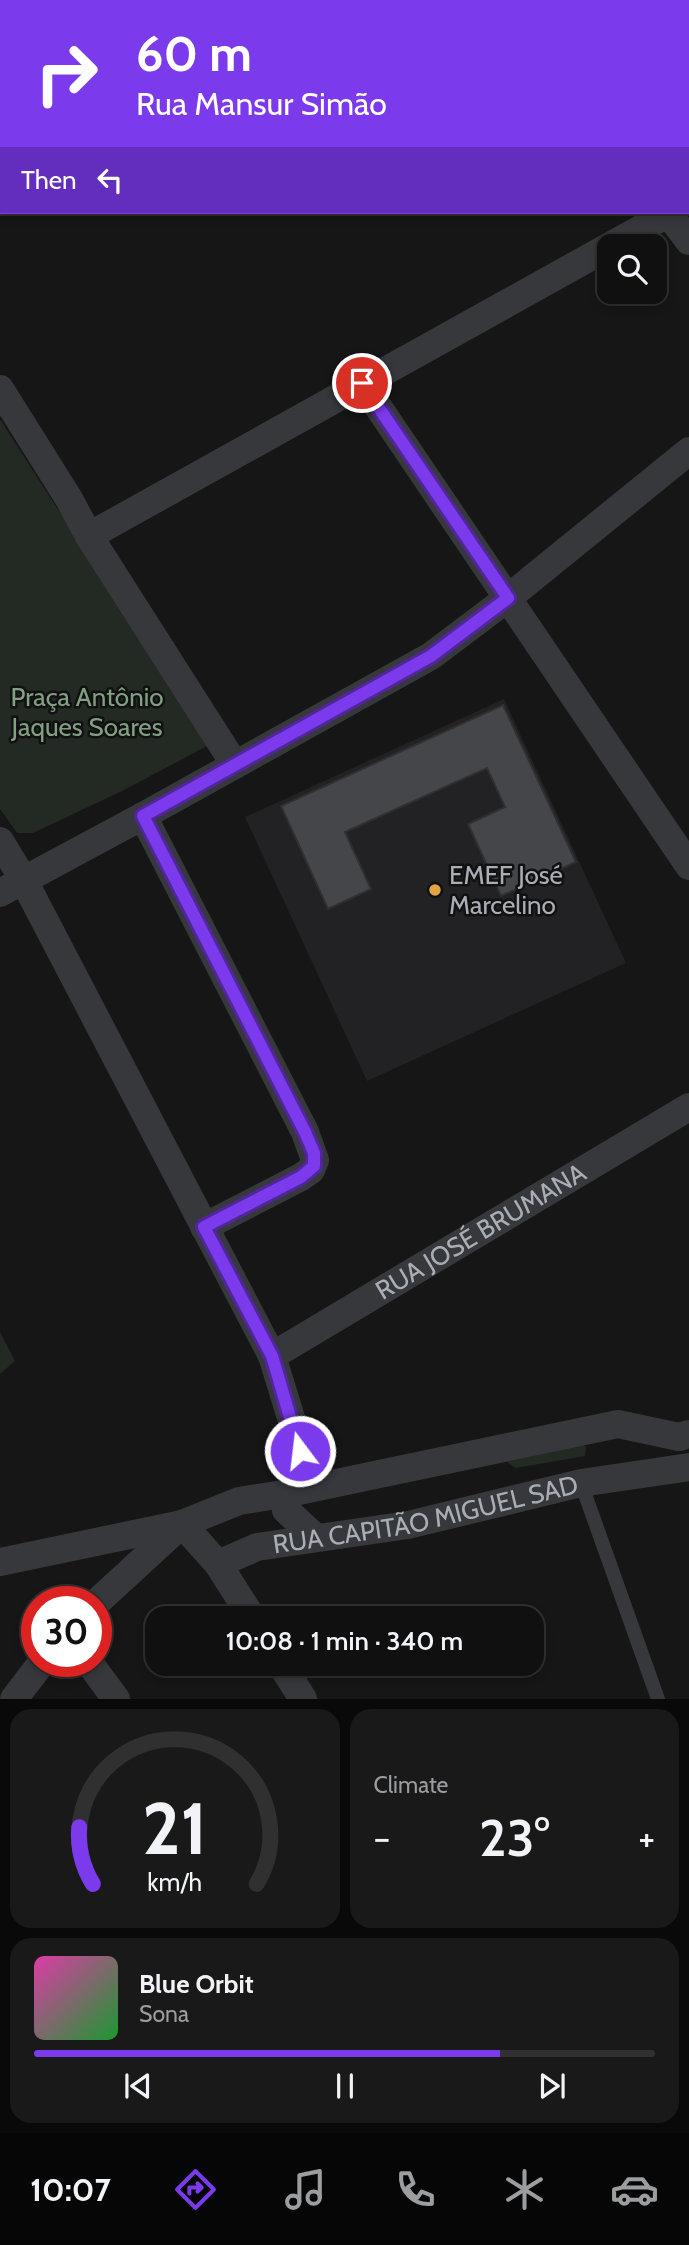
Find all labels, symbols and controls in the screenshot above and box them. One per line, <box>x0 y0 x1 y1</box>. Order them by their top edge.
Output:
text: 60 m <box>136 24 252 83</box>
icon: right <box>21 28 112 119</box>
text: Rua Mansur Simão <box>136 84 387 123</box>
icon: left <box>91 161 129 199</box>
text: Then <box>21 164 77 196</box>
map controls <box>597 234 667 304</box>
button: search <box>597 234 667 304</box>
pin <box>332 353 392 413</box>
icon: arrive <box>343 364 381 402</box>
park label: Praça Antônio Jaques Soares <box>11 681 163 743</box>
place label: EMEF José Marcelino <box>449 859 563 921</box>
marker: EMEF José Marcelino <box>427 882 443 898</box>
street label: RUA JOSÉ BRUMANA <box>370 1156 592 1307</box>
position arrow <box>263 1414 337 1488</box>
street label: RUA CAPITÃO MIGUEL SAD <box>271 1468 581 1561</box>
speed limit sign: 30 <box>21 1586 112 1677</box>
text: 10:08 · 1 min · 340 m <box>226 1625 463 1657</box>
text: Climate <box>374 1771 448 1799</box>
text: 21 <box>142 1785 207 1873</box>
text: 23° <box>479 1806 550 1869</box>
text: − <box>374 1814 390 1861</box>
text: + <box>638 1814 655 1861</box>
text: km/h <box>147 1867 202 1897</box>
text: Blue Orbit <box>139 1968 254 2000</box>
text: Sona <box>139 2000 189 2028</box>
icon: previous <box>119 2067 157 2105</box>
icon: pause <box>326 2067 364 2105</box>
icon: next <box>533 2067 571 2105</box>
icon: directions <box>171 2165 220 2214</box>
icon: music <box>281 2165 330 2214</box>
icon: phone <box>391 2165 440 2214</box>
icon: climate <box>500 2165 549 2214</box>
icon: car <box>610 2165 659 2214</box>
text: 10:07 <box>30 2170 111 2209</box>

